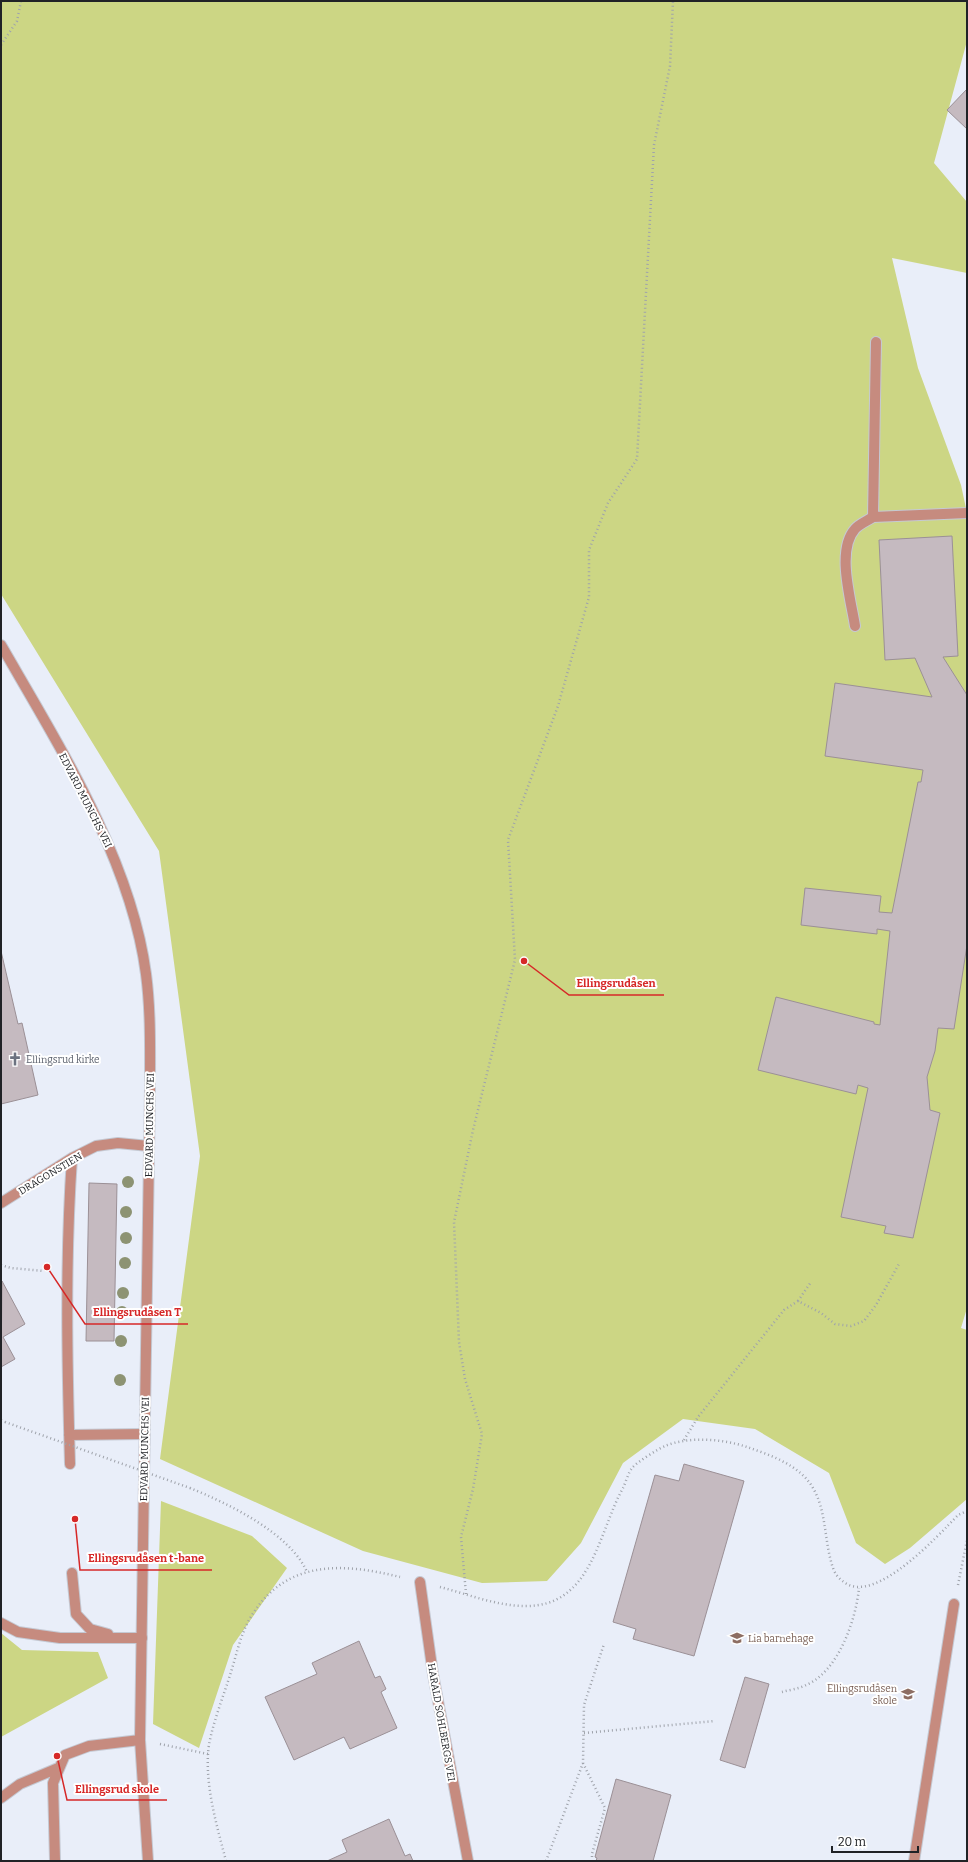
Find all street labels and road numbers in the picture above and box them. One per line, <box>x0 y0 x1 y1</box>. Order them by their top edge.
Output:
street label: EDVARD MUNCHS VEI <box>56 751 114 850</box>
street label: EDVARD MUNCHS VEI <box>143 1072 157 1177</box>
street label: DRAGONSTIEN <box>17 1150 85 1198</box>
street label: EDVARD MUNCHS VEI <box>138 1396 152 1501</box>
street label: HARALD SOHLBERGS VEI <box>425 1662 457 1783</box>

